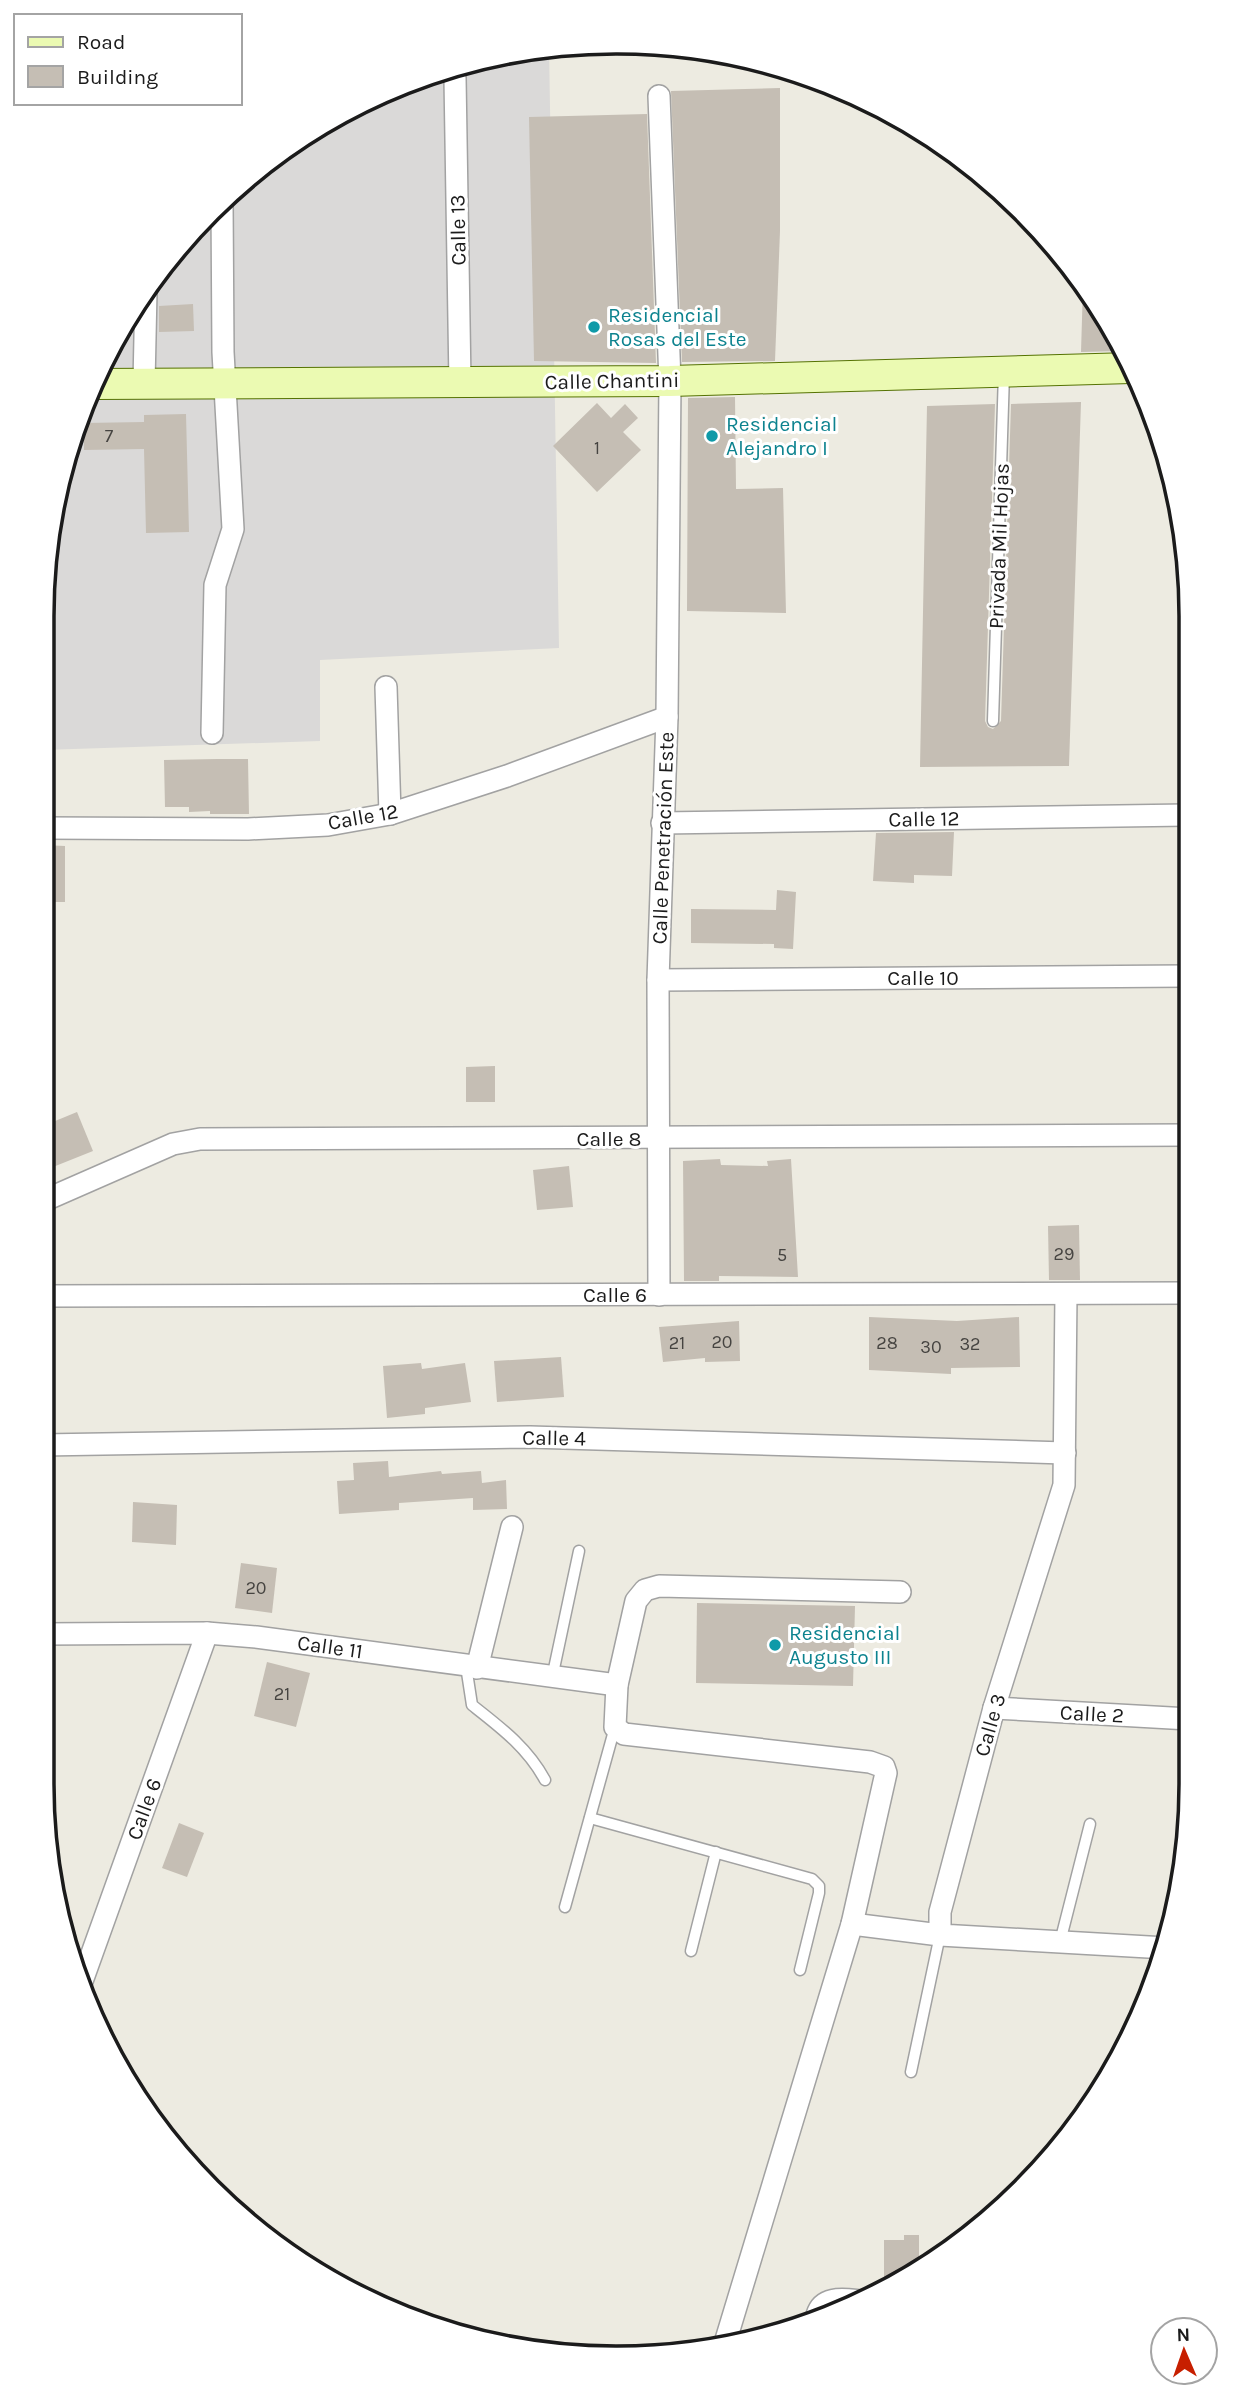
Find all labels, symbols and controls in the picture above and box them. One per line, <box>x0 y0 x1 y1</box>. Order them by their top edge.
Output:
legend <box>14 14 242 105</box>
text: Road <box>77 30 125 54</box>
text: Building <box>77 65 158 89</box>
street label: Calle 13 <box>445 194 471 266</box>
place label: Residencial Rosas del Este <box>608 303 747 351</box>
marker: Residencial Rosas del Este <box>586 319 602 335</box>
street label: Calle Chantini <box>544 368 680 394</box>
place label: Residencial Alejandro I <box>726 412 837 460</box>
house number: 7 <box>105 425 114 447</box>
marker: Residencial Alejandro I <box>704 428 720 444</box>
house number: 1 <box>594 437 600 459</box>
street label: Privada Mil Hojas <box>984 463 1014 629</box>
street label: Calle Penetración Este <box>647 731 679 945</box>
street label: Calle 12 <box>326 799 400 835</box>
street label: Calle 12 <box>888 806 960 832</box>
street label: Calle 10 <box>887 966 959 990</box>
street label: Calle 8 <box>577 1127 641 1151</box>
house number: 29 <box>1054 1243 1074 1265</box>
house number: 5 <box>777 1244 787 1266</box>
street label: Calle 6 <box>583 1283 647 1307</box>
house number: 20 <box>711 1331 733 1353</box>
house number: 21 <box>669 1332 685 1354</box>
house number: 28 <box>876 1332 898 1354</box>
house number: 32 <box>959 1333 981 1355</box>
house number: 30 <box>920 1336 942 1358</box>
street label: Calle 4 <box>522 1425 586 1451</box>
house number: 20 <box>245 1577 267 1599</box>
place label: Residencial Augusto III <box>789 1621 900 1669</box>
street label: Calle 11 <box>296 1631 364 1663</box>
marker: Residencial Augusto III <box>767 1637 783 1653</box>
house number: 21 <box>274 1683 290 1705</box>
street label: Calle 3 <box>970 1691 1010 1759</box>
street label: Calle 2 <box>1059 1700 1125 1728</box>
street label: Calle 6 <box>122 1775 166 1843</box>
north arrow <box>1149 2316 1219 2386</box>
text: N <box>1176 2324 1191 2346</box>

